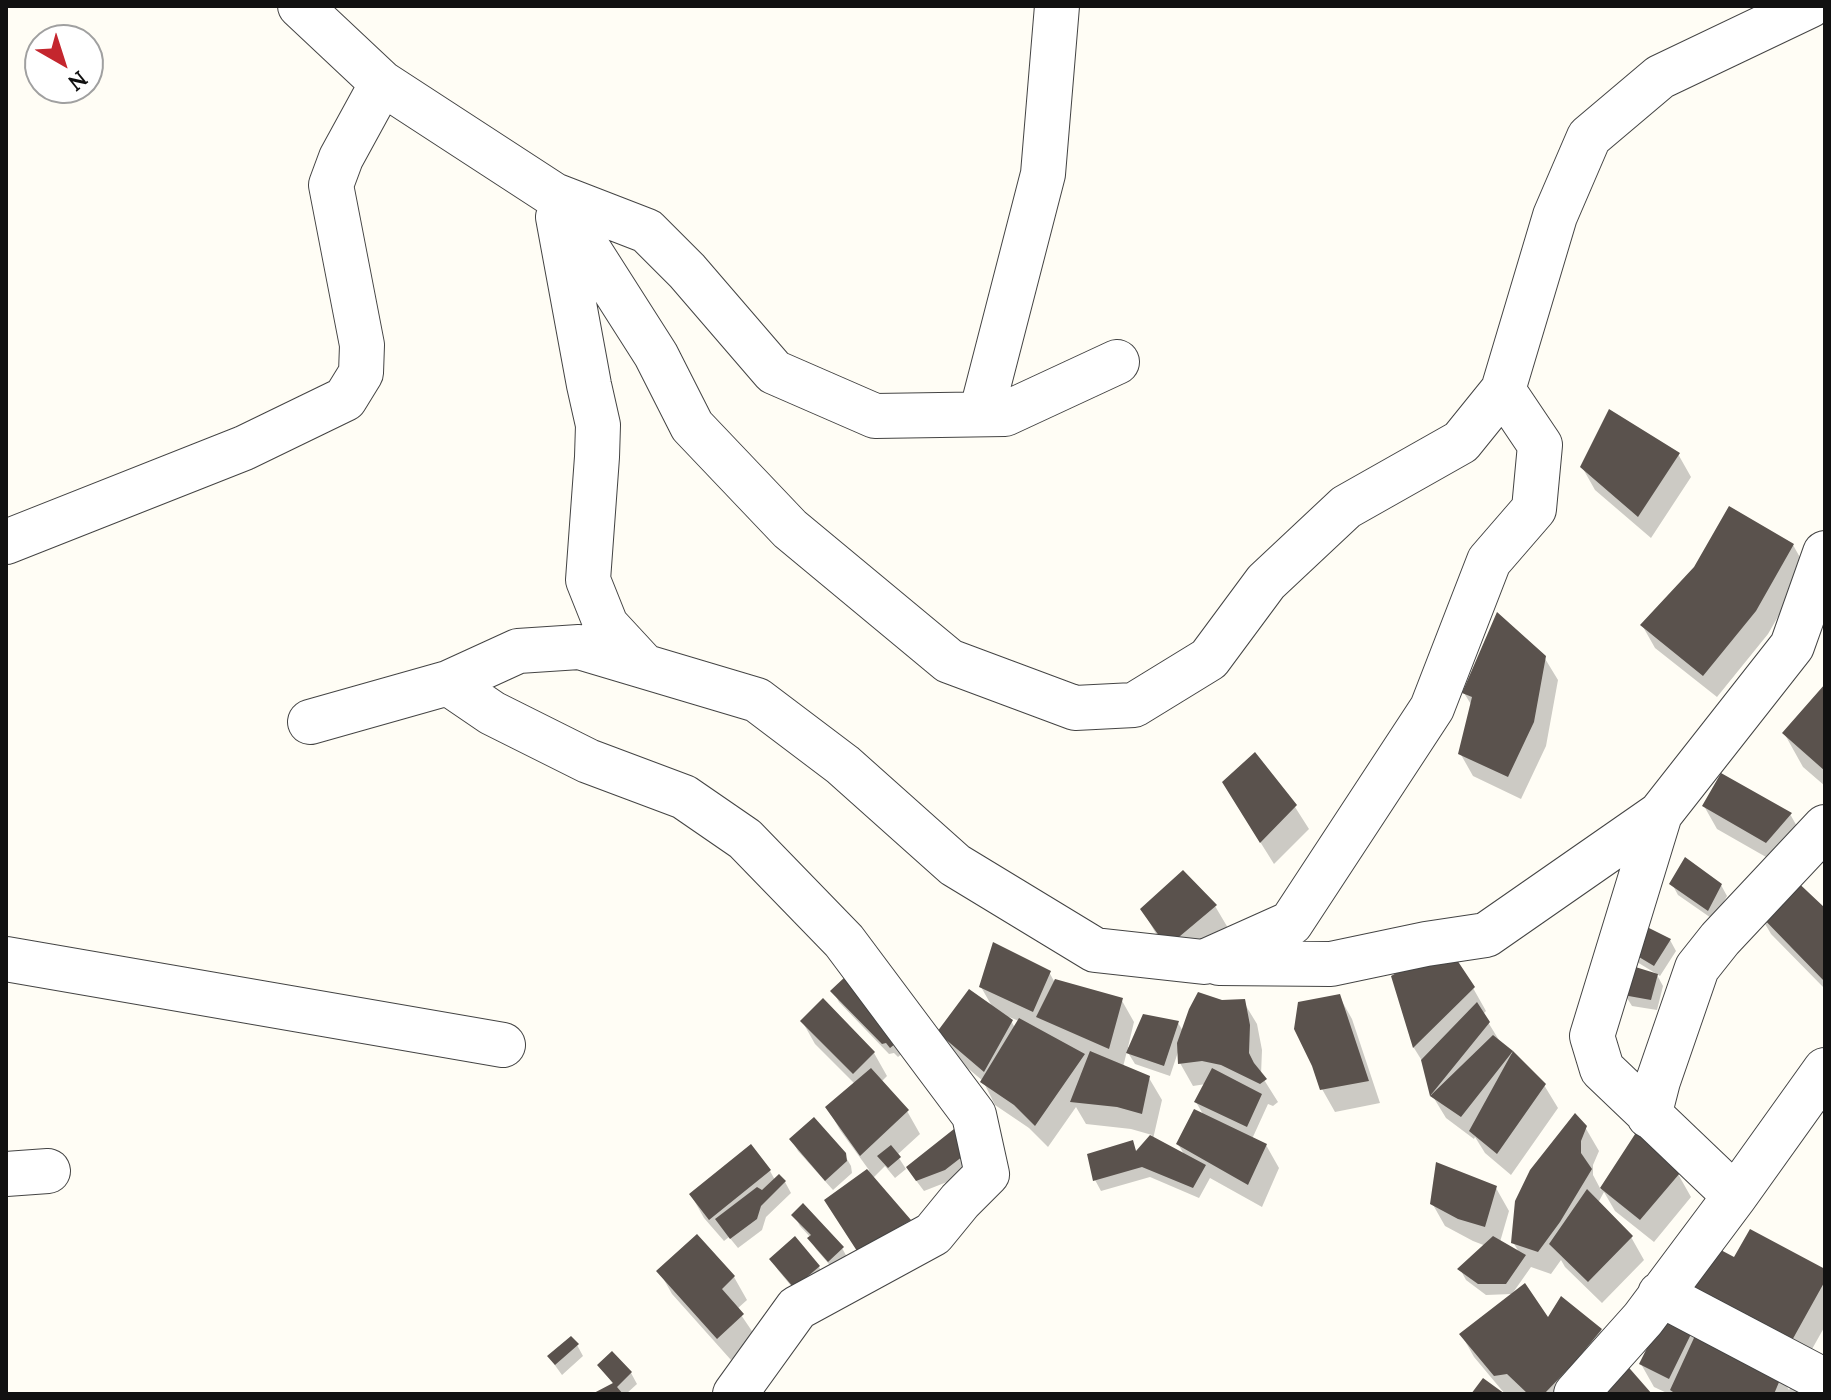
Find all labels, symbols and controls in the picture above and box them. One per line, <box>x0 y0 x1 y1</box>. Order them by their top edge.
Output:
north arrow <box>24 24 104 104</box>
text: N <box>62 65 93 97</box>

